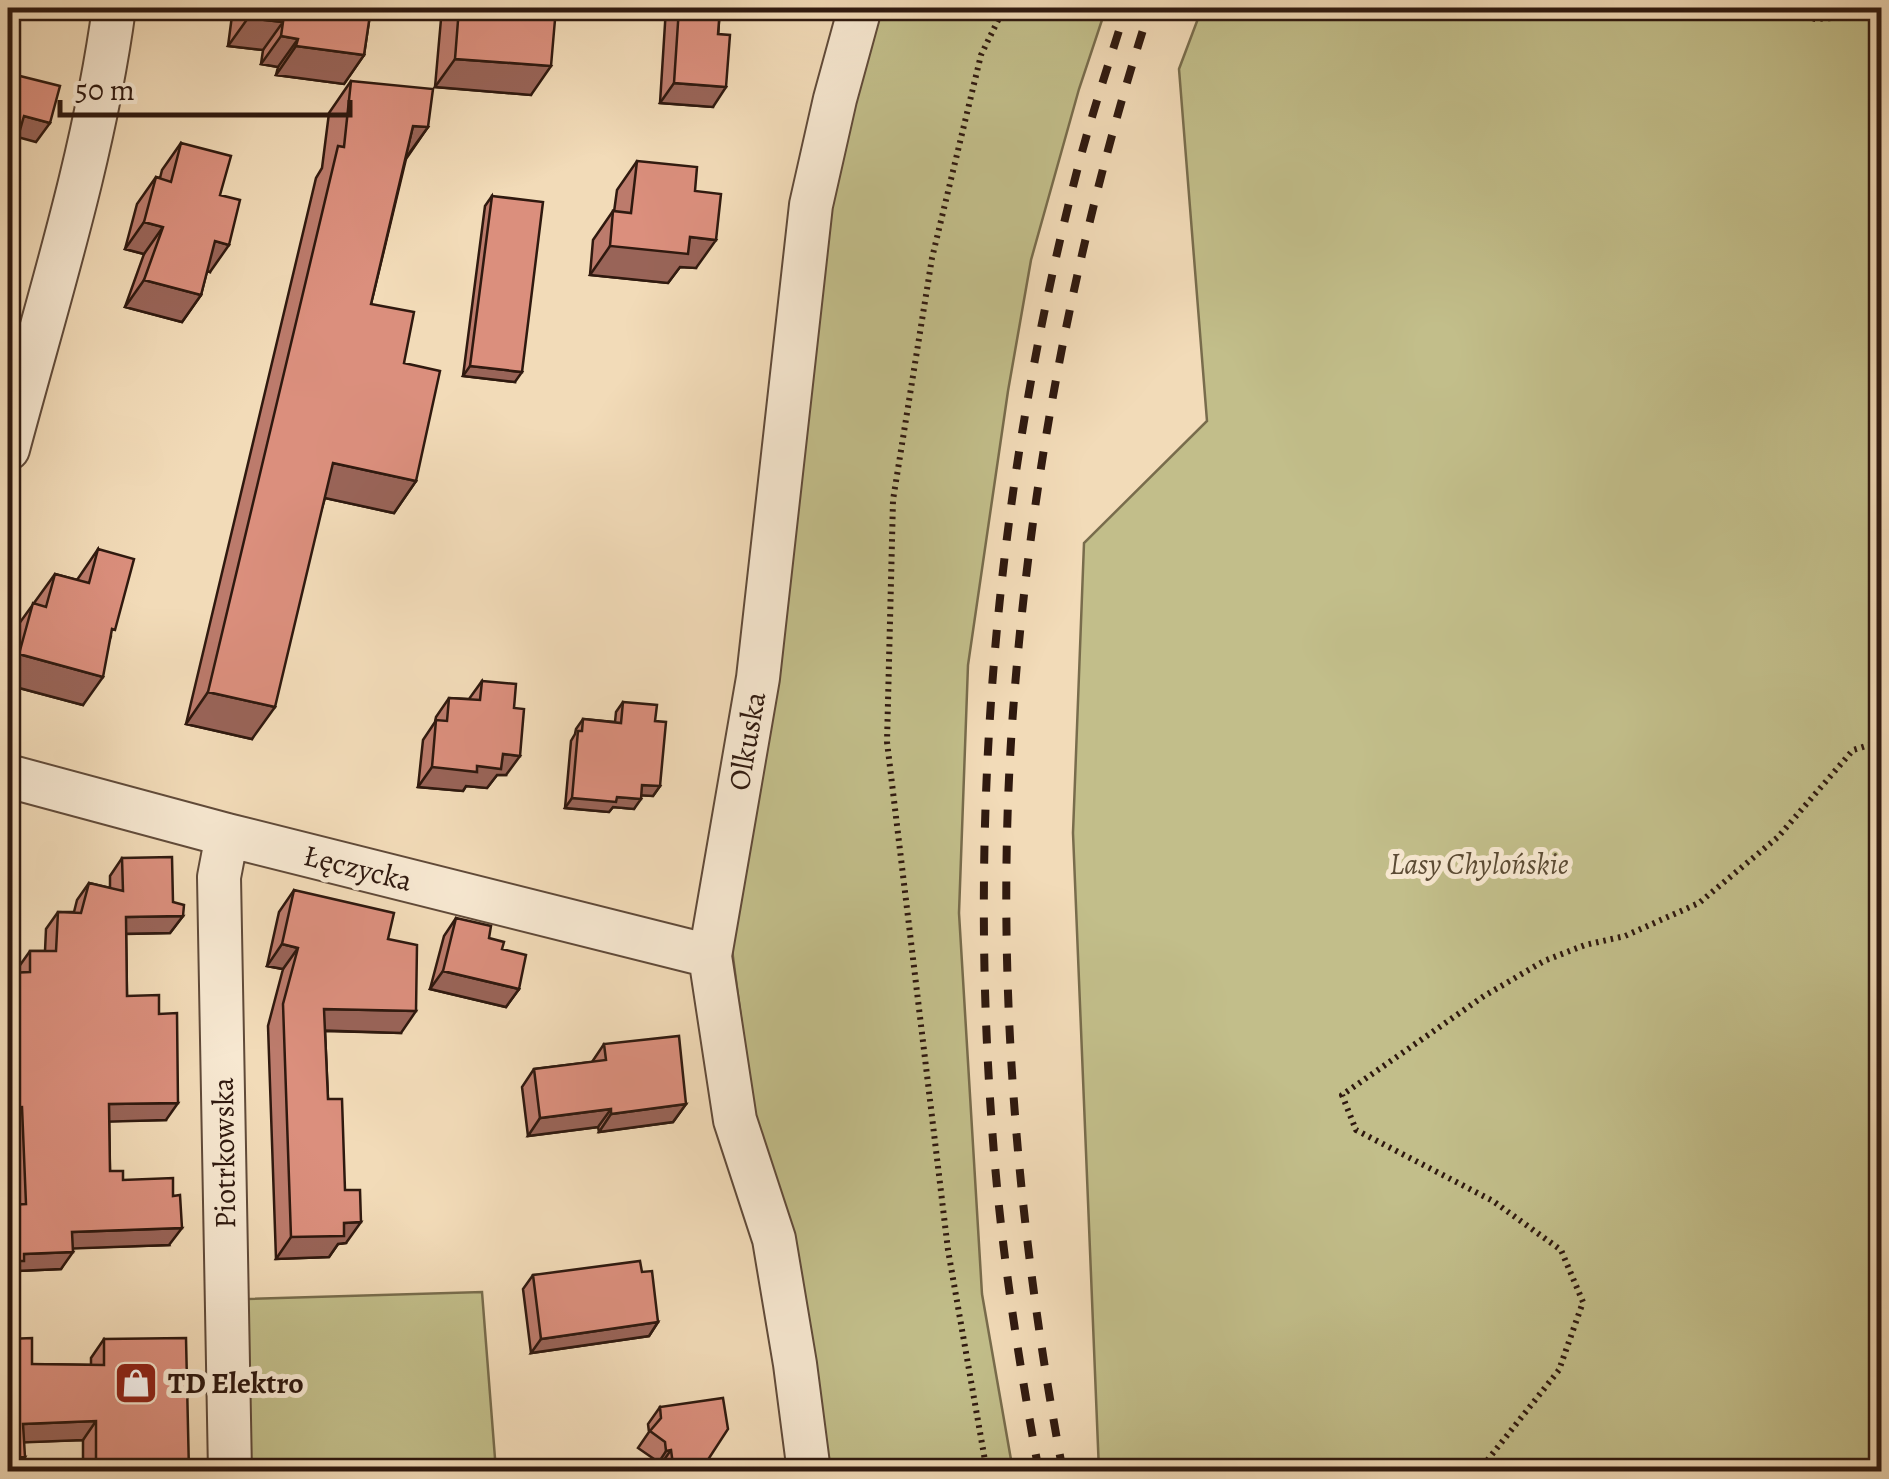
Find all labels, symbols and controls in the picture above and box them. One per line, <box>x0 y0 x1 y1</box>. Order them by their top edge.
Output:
scale bar <box>60 55 350 117</box>
text: 50 m <box>75 70 135 110</box>
street label: Olkuska <box>719 688 775 794</box>
street label: Łęczycka <box>300 835 416 901</box>
park label: Lasy Chylońskie <box>1390 844 1569 884</box>
street label: Piotrkowska <box>203 1077 245 1229</box>
shop icon: TD Elektro <box>113 1360 159 1406</box>
place label: TD Elektro <box>168 1363 304 1403</box>

